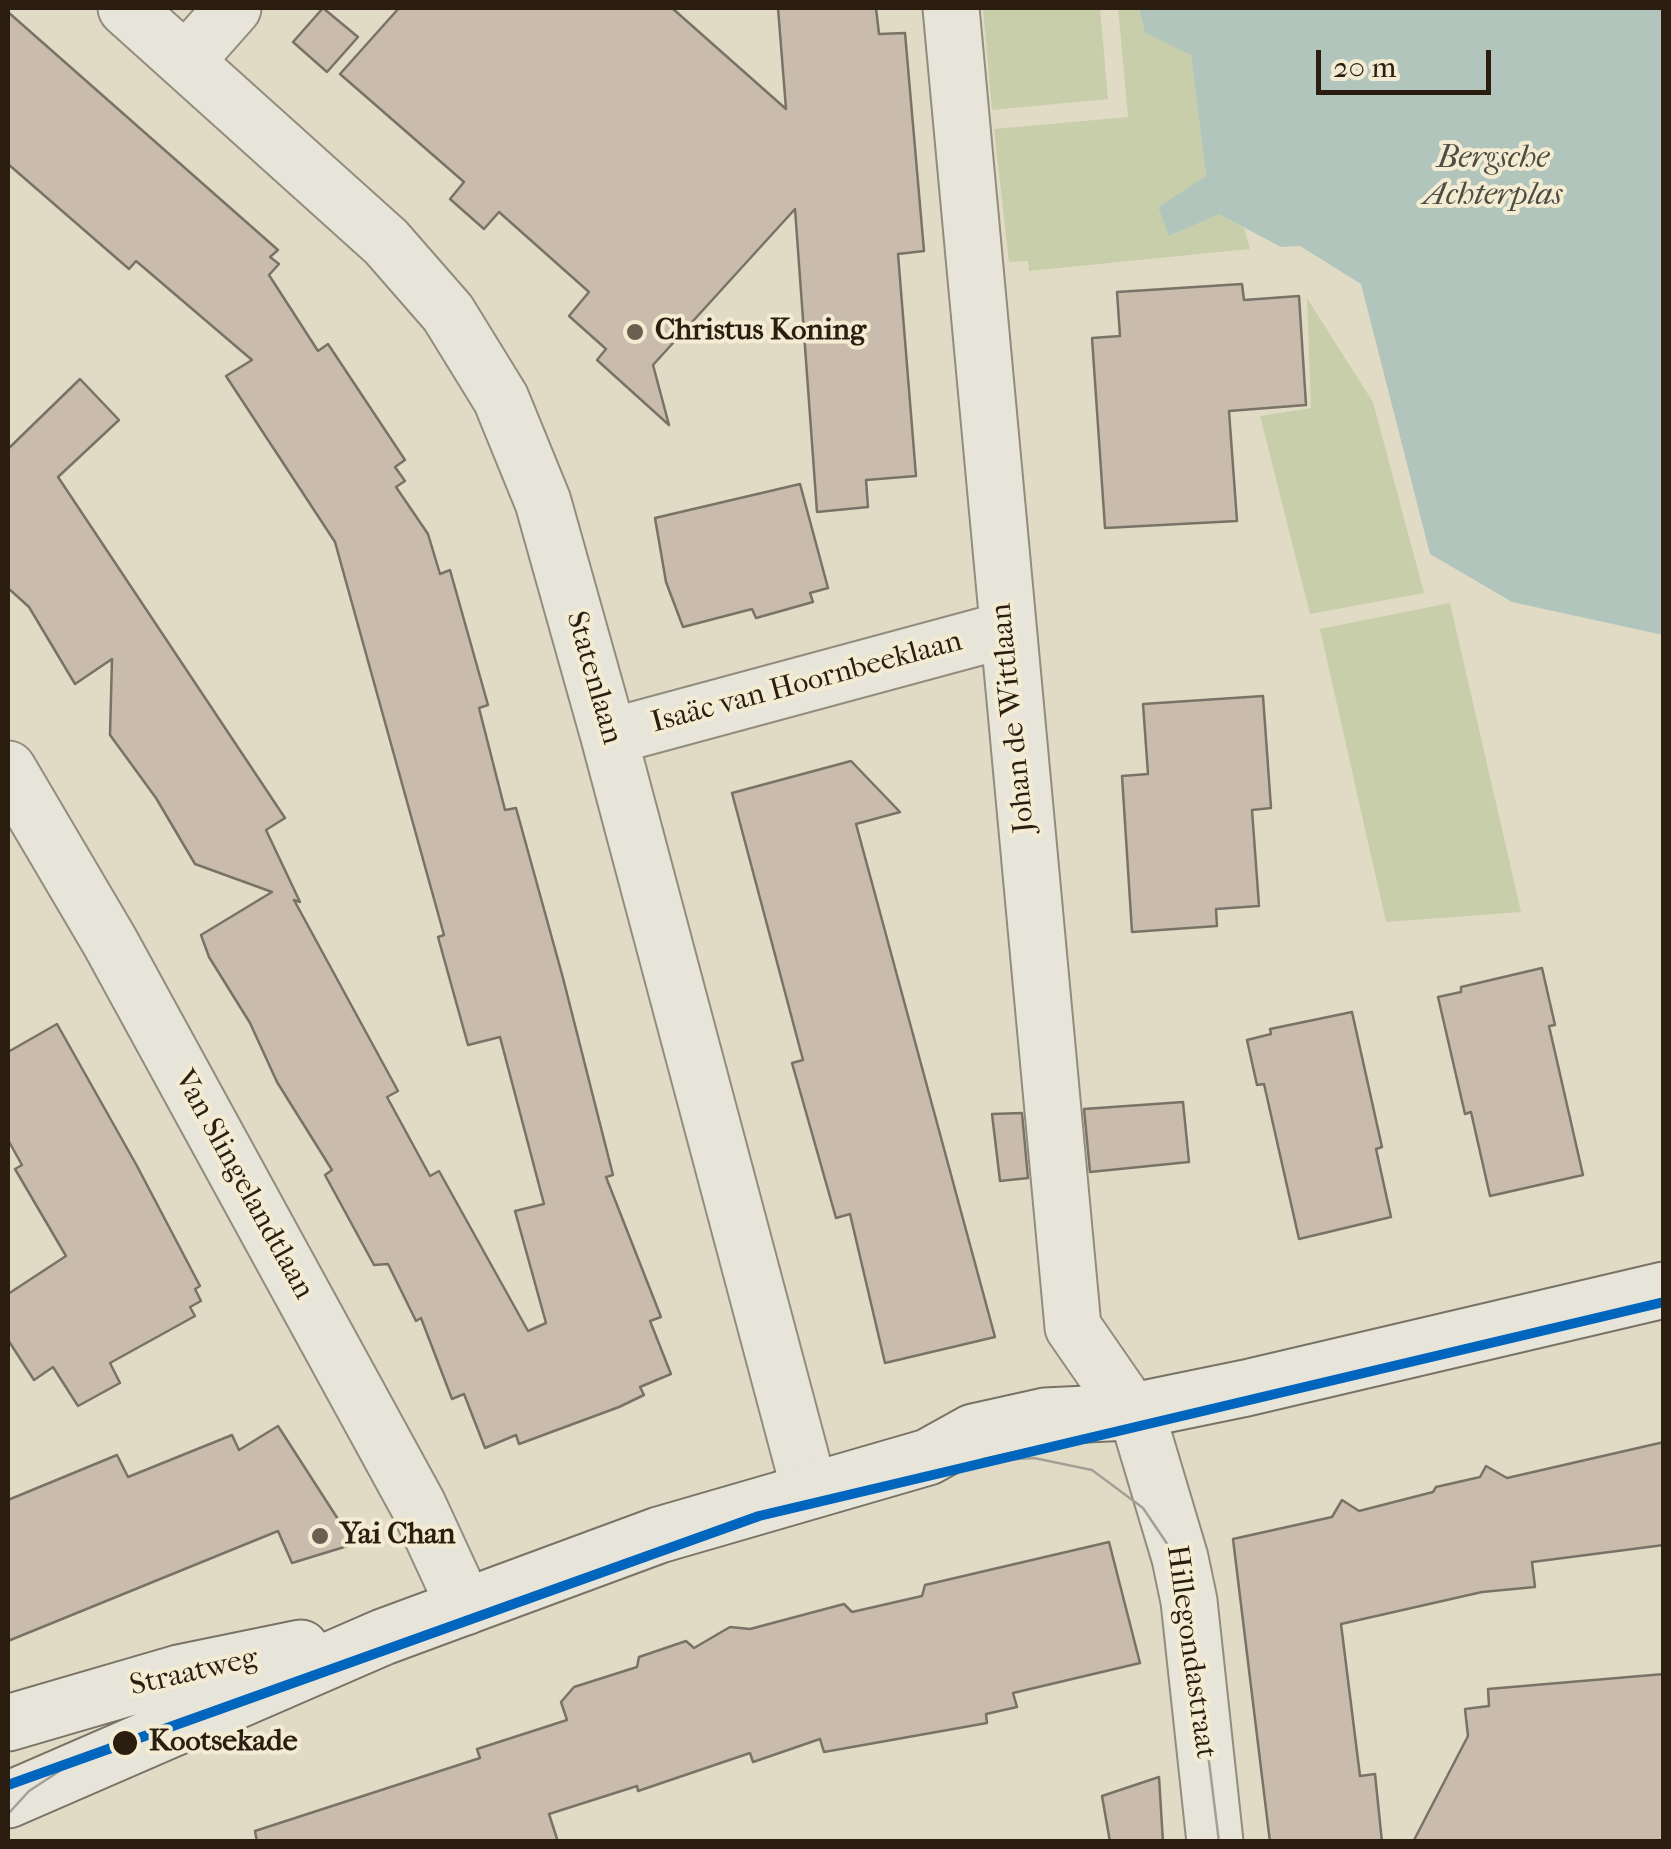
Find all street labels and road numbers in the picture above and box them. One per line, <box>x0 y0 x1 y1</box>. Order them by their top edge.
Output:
street label: Johan de Wittlaan <box>984 601 1044 835</box>
street label: Statenlaan <box>557 607 629 749</box>
street label: Isaäc van Hoornbeeklaan <box>648 624 966 742</box>
street label: Van Slingelandtlaan <box>165 1064 321 1306</box>
street label: Hillegondastraat <box>1157 1543 1223 1761</box>
street label: Straatweg <box>127 1641 261 1705</box>

